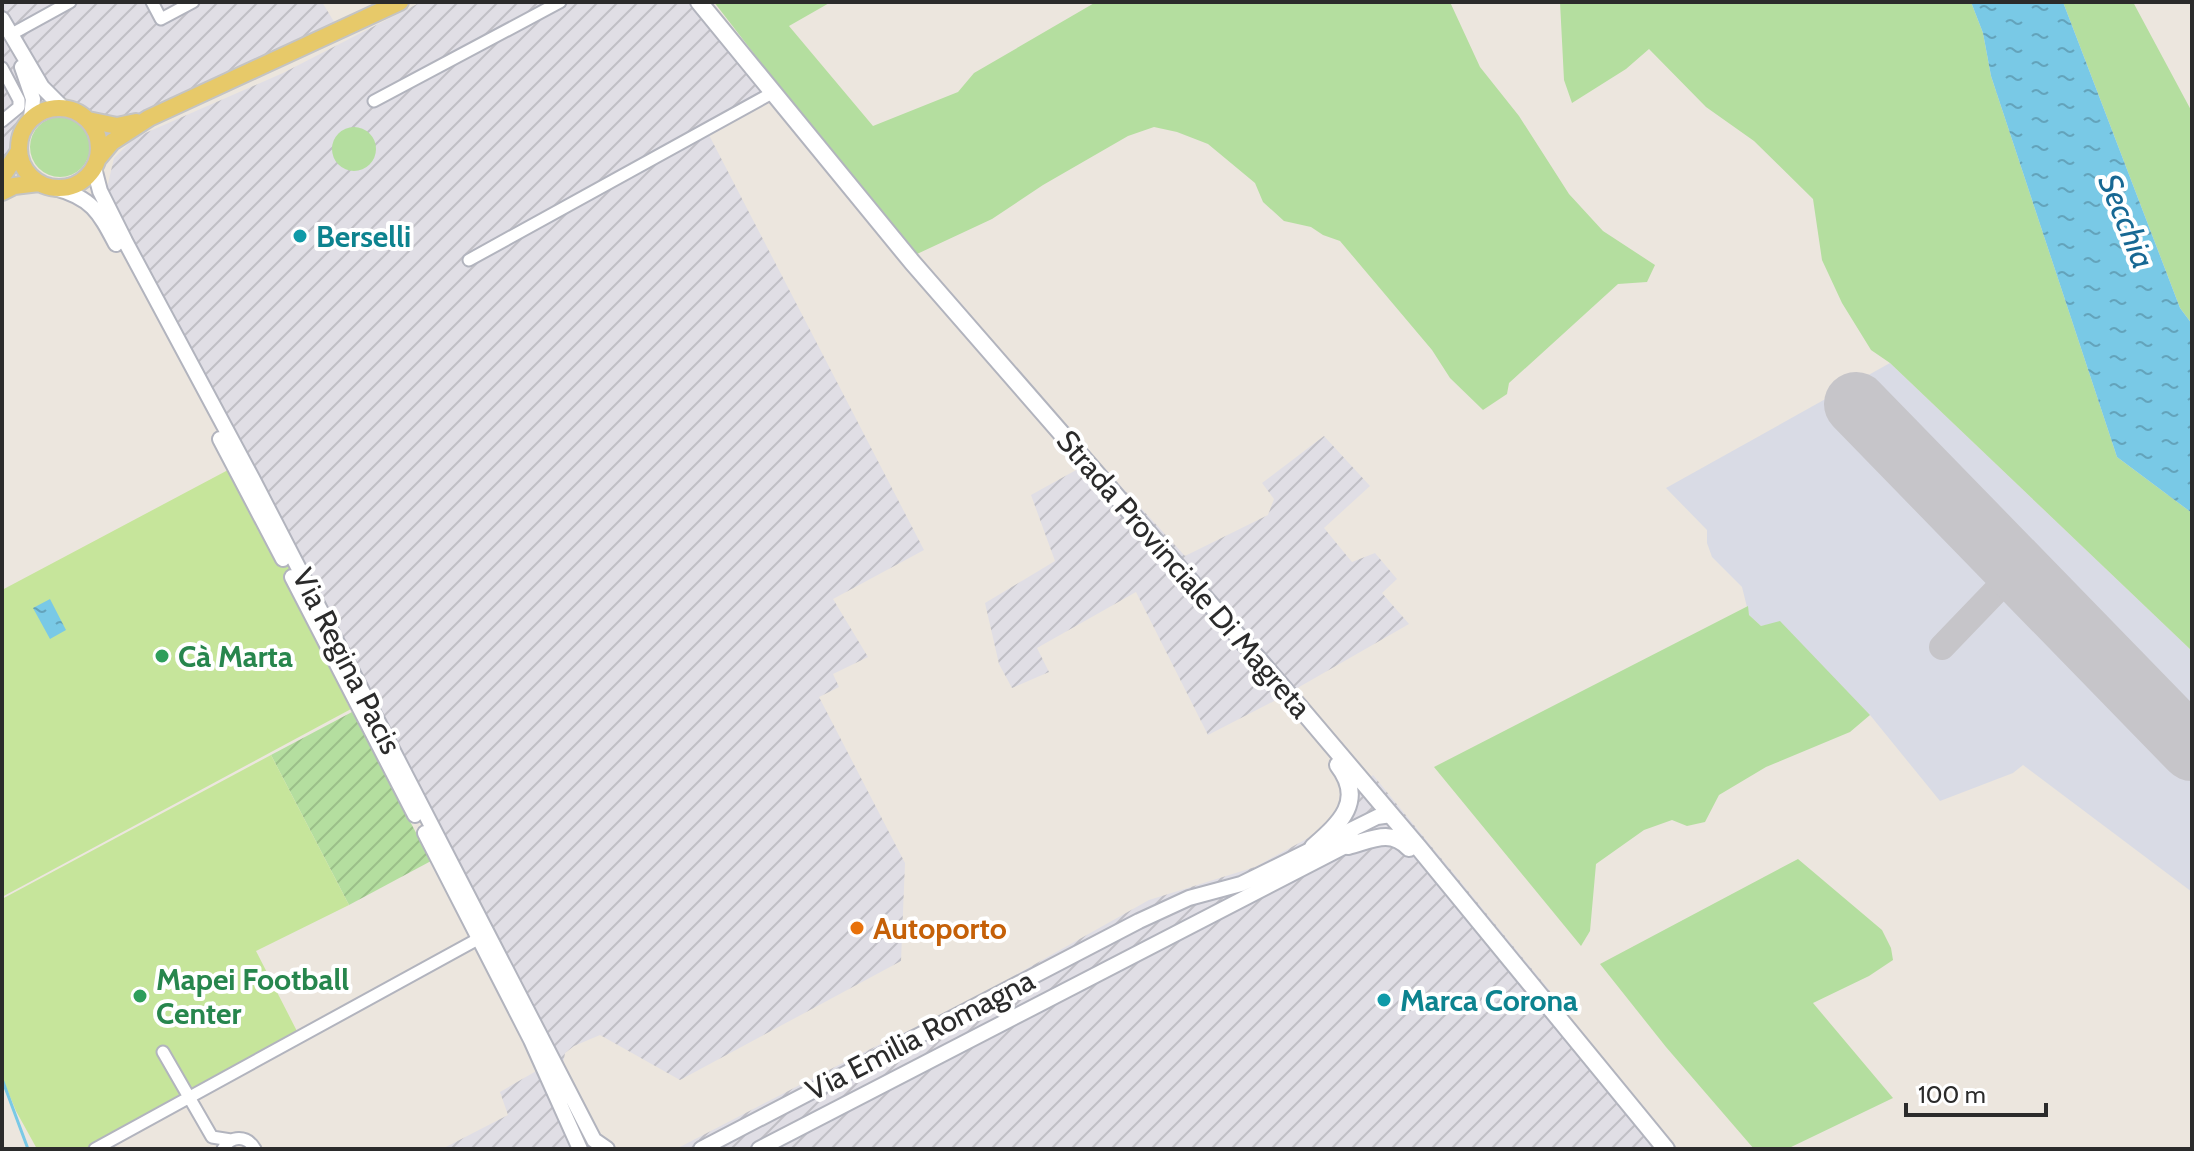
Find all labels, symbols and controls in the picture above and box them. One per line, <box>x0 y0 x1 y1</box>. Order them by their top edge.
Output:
water label: Secchia <box>2090 168 2164 274</box>
place label: Berselli <box>316 218 411 255</box>
marker: Berselli <box>291 227 309 245</box>
street label: Strada Provinciale Di Magreta <box>1049 422 1320 726</box>
street label: Via Regina Pacis <box>284 562 410 760</box>
place label: Cà Marta <box>178 638 293 675</box>
marker: Cà Marta <box>153 647 171 665</box>
place label: Autoporto <box>873 910 1007 947</box>
marker: Autoporto <box>848 919 866 937</box>
place label: Mapei Football Center <box>156 961 349 1032</box>
street label: Via Emilia Romagna <box>800 961 1041 1109</box>
place label: Marca Corona <box>1400 982 1578 1019</box>
marker: Mapei Football Center <box>131 987 149 1005</box>
marker: Marca Corona <box>1375 991 1393 1009</box>
scale bar <box>1906 1067 2046 1117</box>
text: 100 m <box>1918 1080 1986 1109</box>

